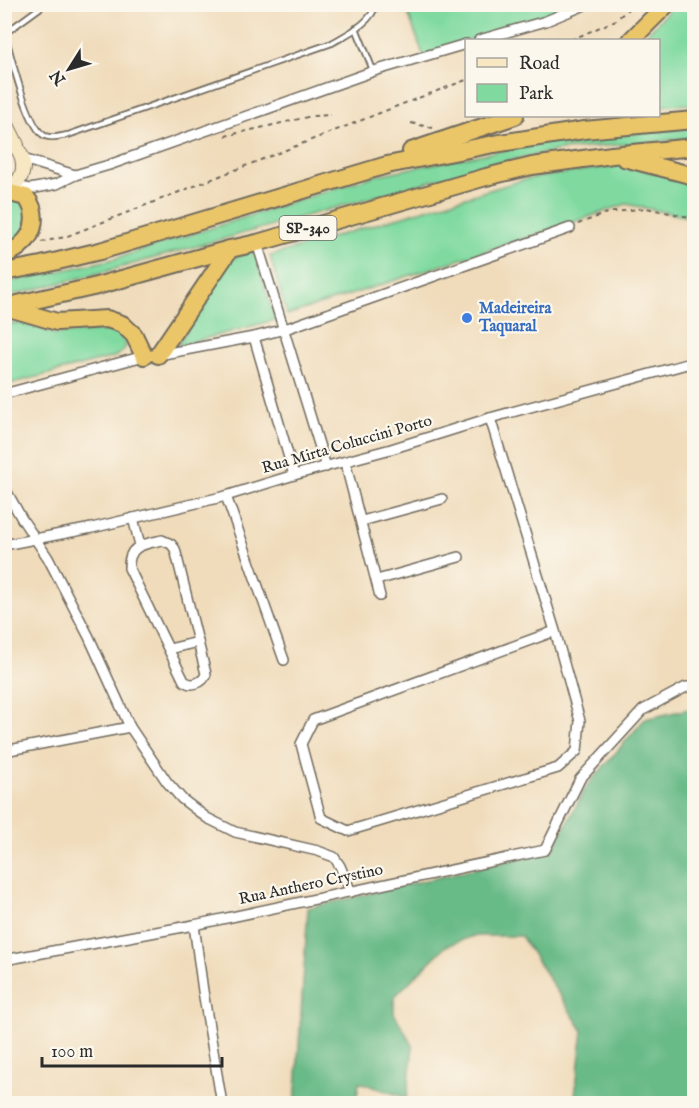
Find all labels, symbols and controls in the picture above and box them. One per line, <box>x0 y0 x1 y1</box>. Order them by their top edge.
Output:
north arrow <box>39 39 99 99</box>
legend <box>465 39 660 117</box>
text: Road <box>519 53 560 76</box>
text: N <box>46 65 71 89</box>
text: Park <box>519 83 554 106</box>
road number: SP-340 <box>280 216 336 240</box>
place label: Madeireira Taquaral <box>478 299 552 337</box>
marker: Madeireira Taquaral <box>460 311 474 325</box>
street label: Rua Mirta Coluccini Porto <box>260 411 435 479</box>
street label: Rua Anthero Crystino <box>237 860 385 910</box>
scale bar <box>42 1030 222 1068</box>
text: 100 m <box>51 1041 93 1064</box>

